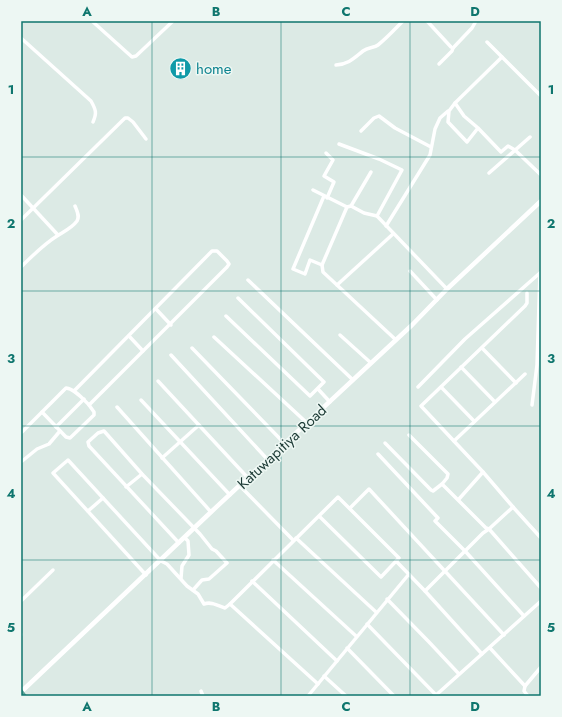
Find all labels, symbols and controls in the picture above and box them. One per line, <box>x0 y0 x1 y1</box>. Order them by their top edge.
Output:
text: A <box>81 2 92 21</box>
text: B <box>212 2 221 21</box>
text: C <box>341 2 351 21</box>
text: D <box>470 2 480 21</box>
building icon: home <box>168 56 194 82</box>
place label: home <box>196 58 232 80</box>
text: 1 <box>8 80 14 99</box>
text: 1 <box>548 80 554 99</box>
text: 2 <box>7 214 15 233</box>
text: 2 <box>547 214 555 233</box>
text: 3 <box>7 349 15 368</box>
text: 3 <box>547 349 555 368</box>
street label: Katuwapitiya Road <box>232 400 332 494</box>
text: 4 <box>6 484 16 503</box>
text: 4 <box>546 484 556 503</box>
text: 5 <box>7 618 15 637</box>
text: 5 <box>547 618 555 637</box>
text: A <box>81 697 92 716</box>
text: B <box>212 697 221 716</box>
text: C <box>341 697 351 716</box>
text: D <box>470 697 480 716</box>

